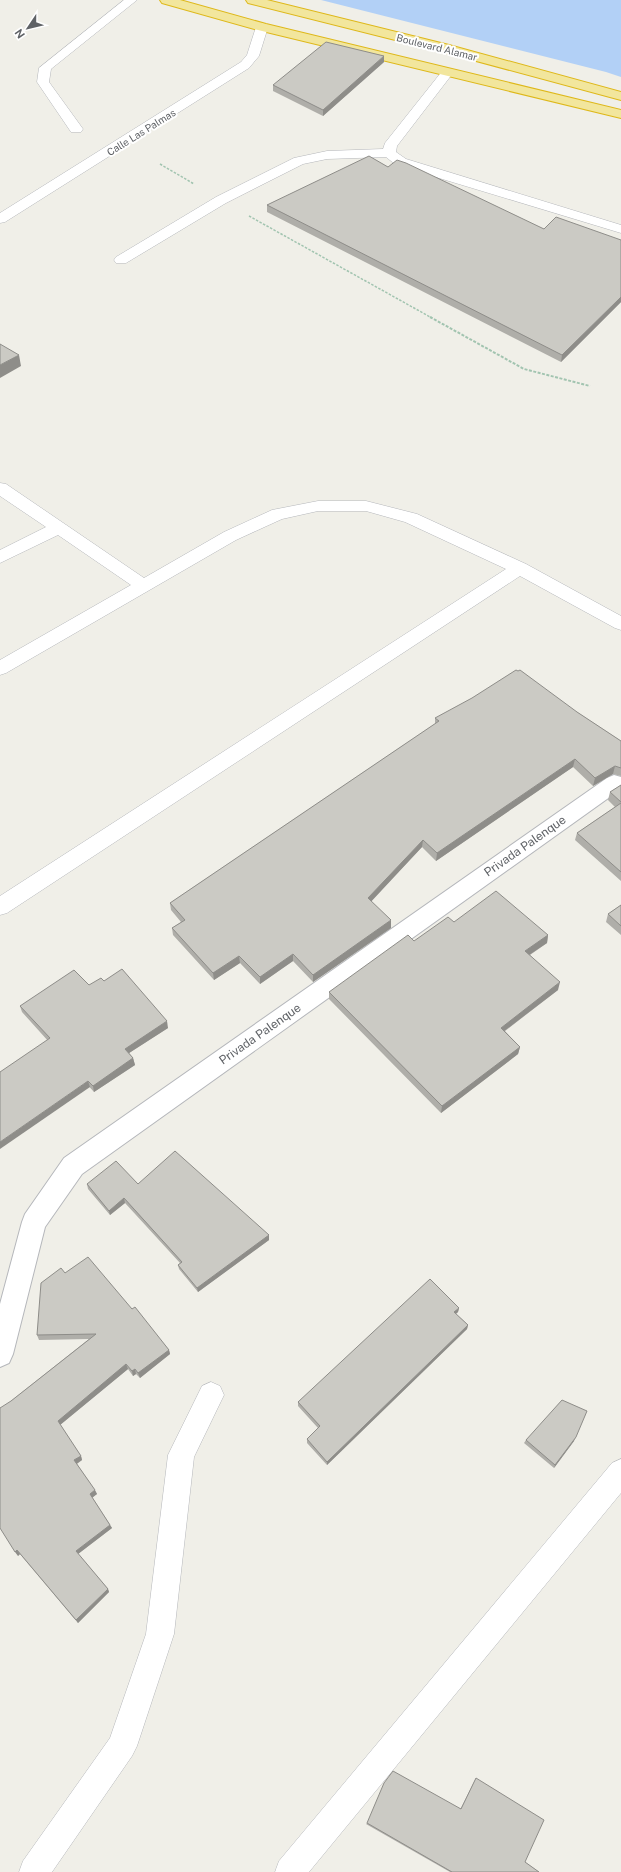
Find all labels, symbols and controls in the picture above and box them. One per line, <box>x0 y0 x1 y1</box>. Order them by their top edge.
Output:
north arrow <box>8 8 48 48</box>
text: N <box>12 27 27 41</box>
street label: Boulevard Alamar <box>395 31 479 63</box>
street label: Calle Las Palmas <box>105 106 177 158</box>
street label: Privada Palenque <box>481 812 569 879</box>
street label: Privada Palenque <box>216 1000 304 1067</box>

